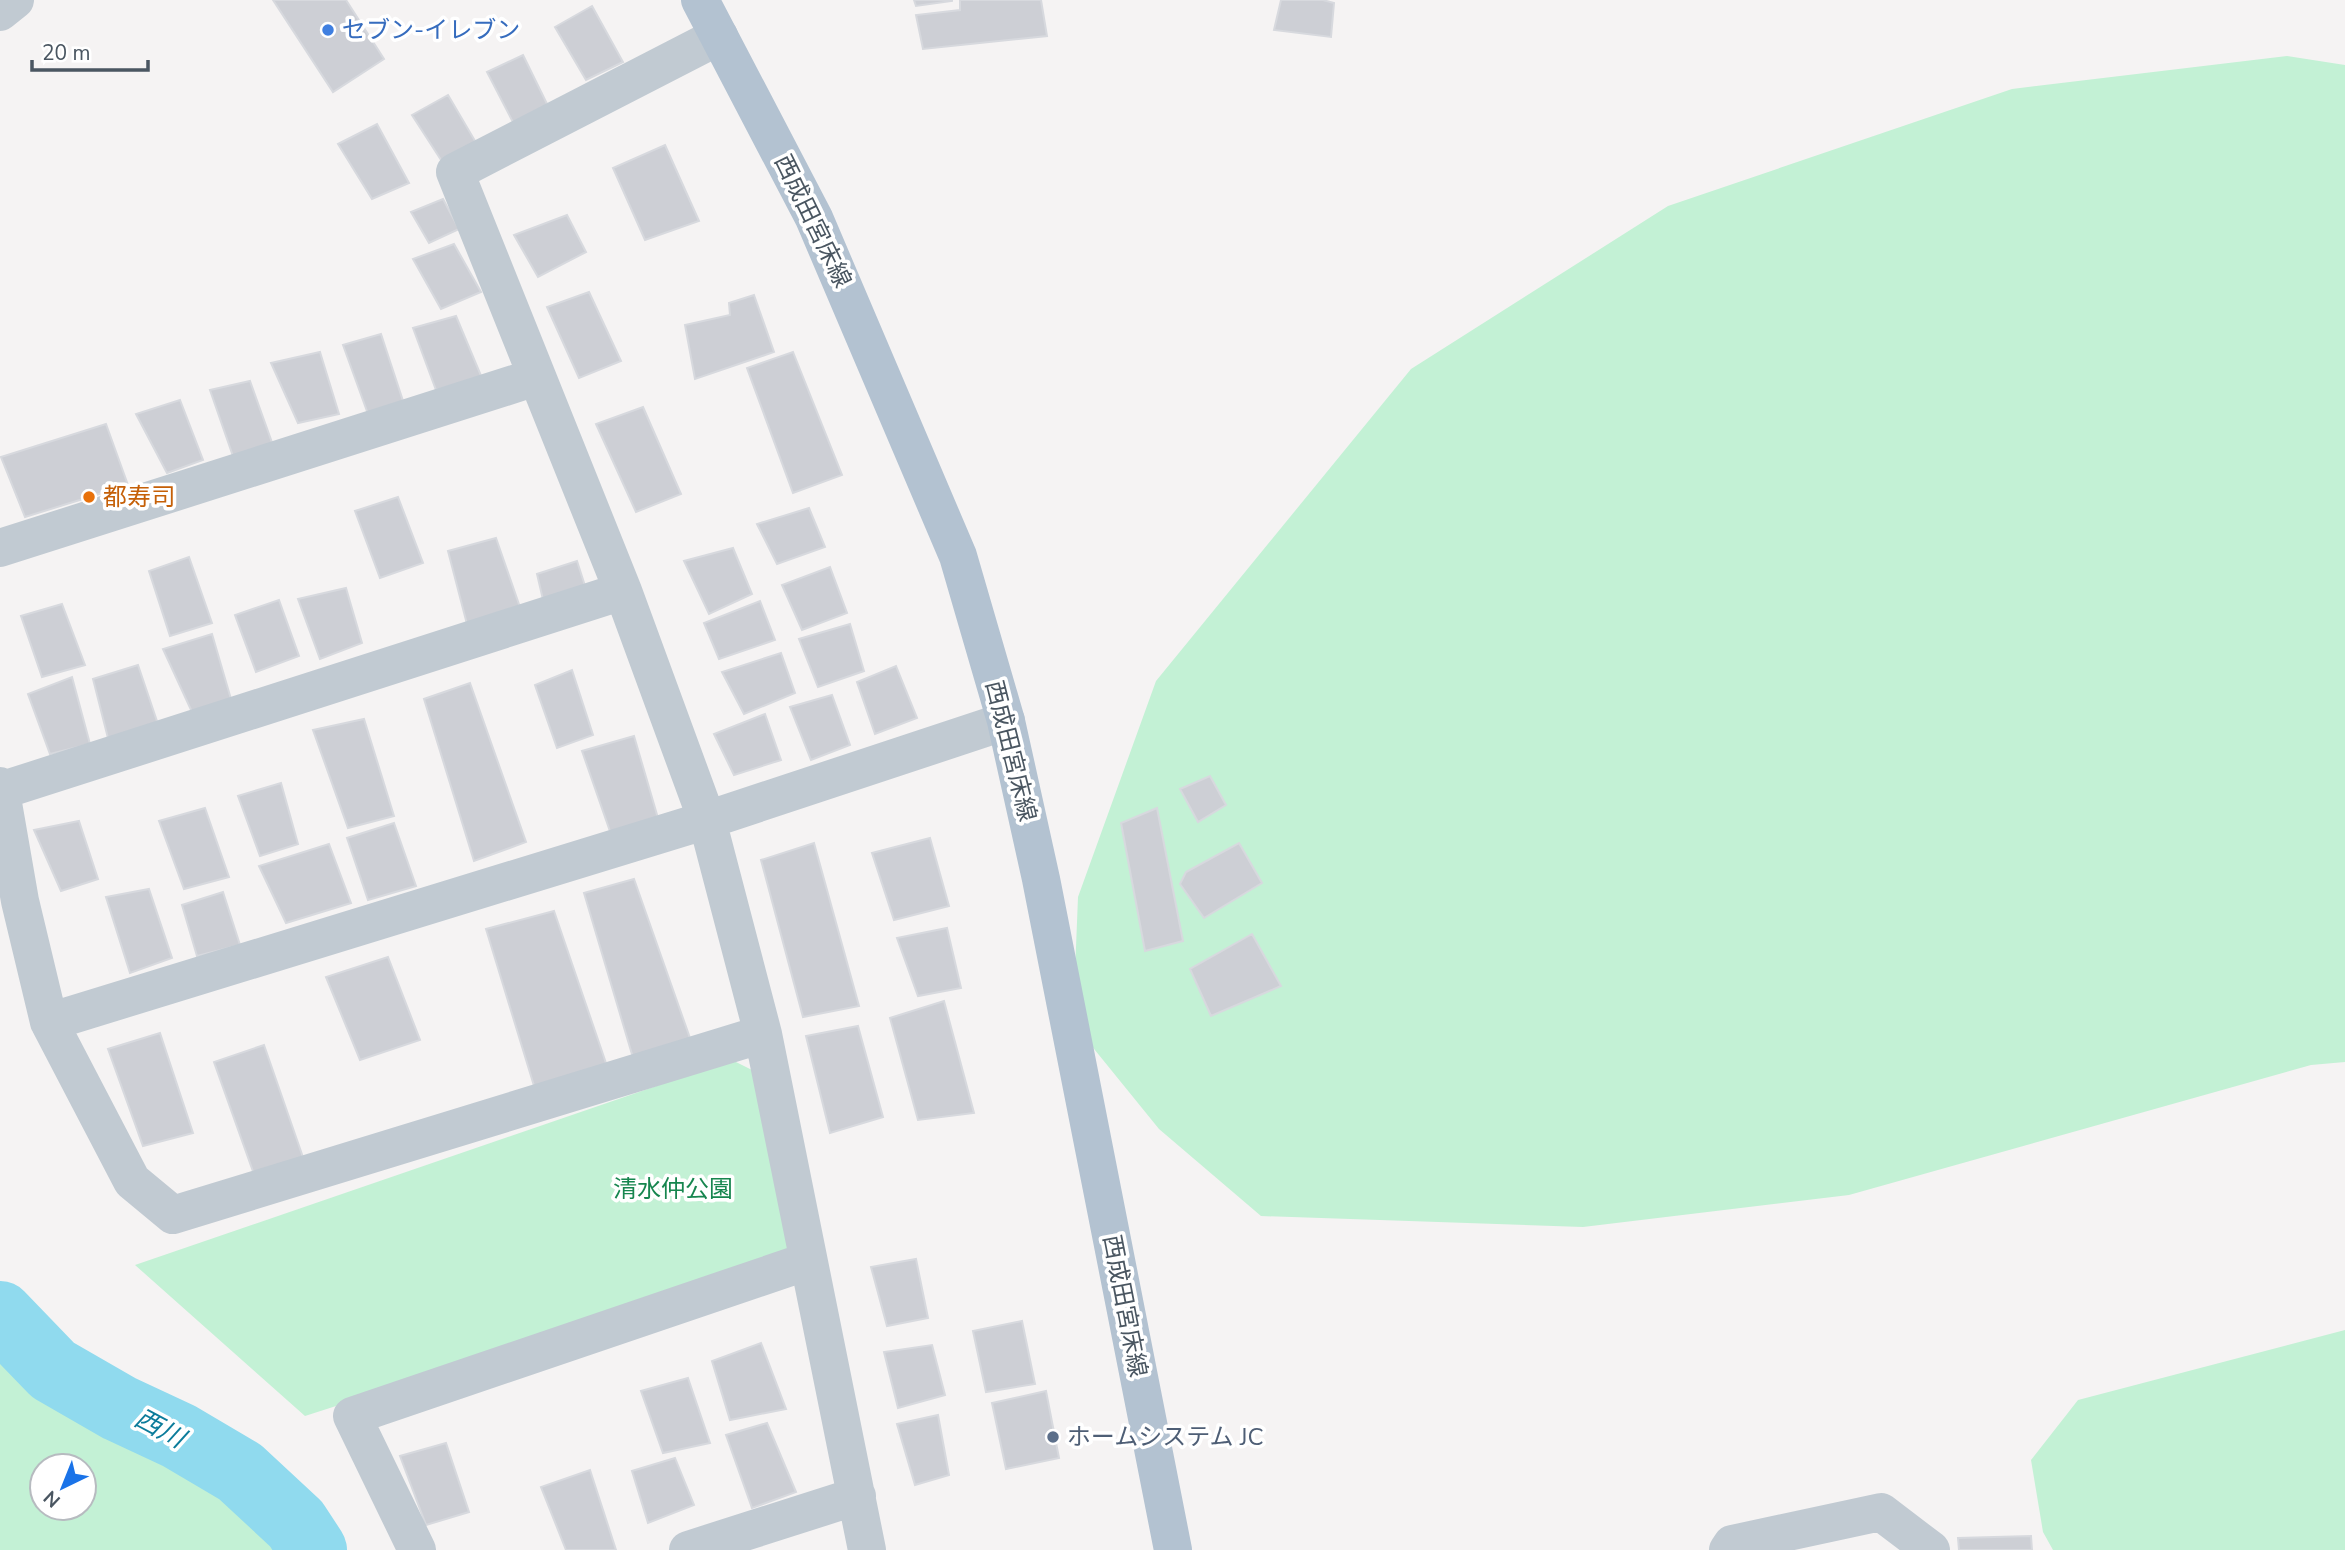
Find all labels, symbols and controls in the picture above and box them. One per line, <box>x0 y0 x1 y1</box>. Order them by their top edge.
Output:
place label: セブン-イレブン <box>342 14 520 46</box>
marker: セブン-イレブン <box>320 22 336 38</box>
scale bar <box>32 28 147 72</box>
text: 20 m <box>42 39 91 67</box>
street label: 西成田宮床線 <box>767 149 859 293</box>
place label: 都寿司 <box>103 481 175 513</box>
marker: 都寿司 <box>81 489 97 505</box>
street label: 西成田宮床線 <box>978 677 1044 825</box>
park label: 清水仲公園 <box>613 1173 733 1205</box>
street label: 西成田宮床線 <box>1096 1232 1154 1380</box>
water label: 西川 <box>129 1401 194 1458</box>
place label: ホームシステム JC <box>1067 1421 1264 1453</box>
marker: ホームシステム JC <box>1045 1429 1061 1445</box>
north arrow <box>28 1452 98 1522</box>
text: N <box>38 1484 66 1513</box>

